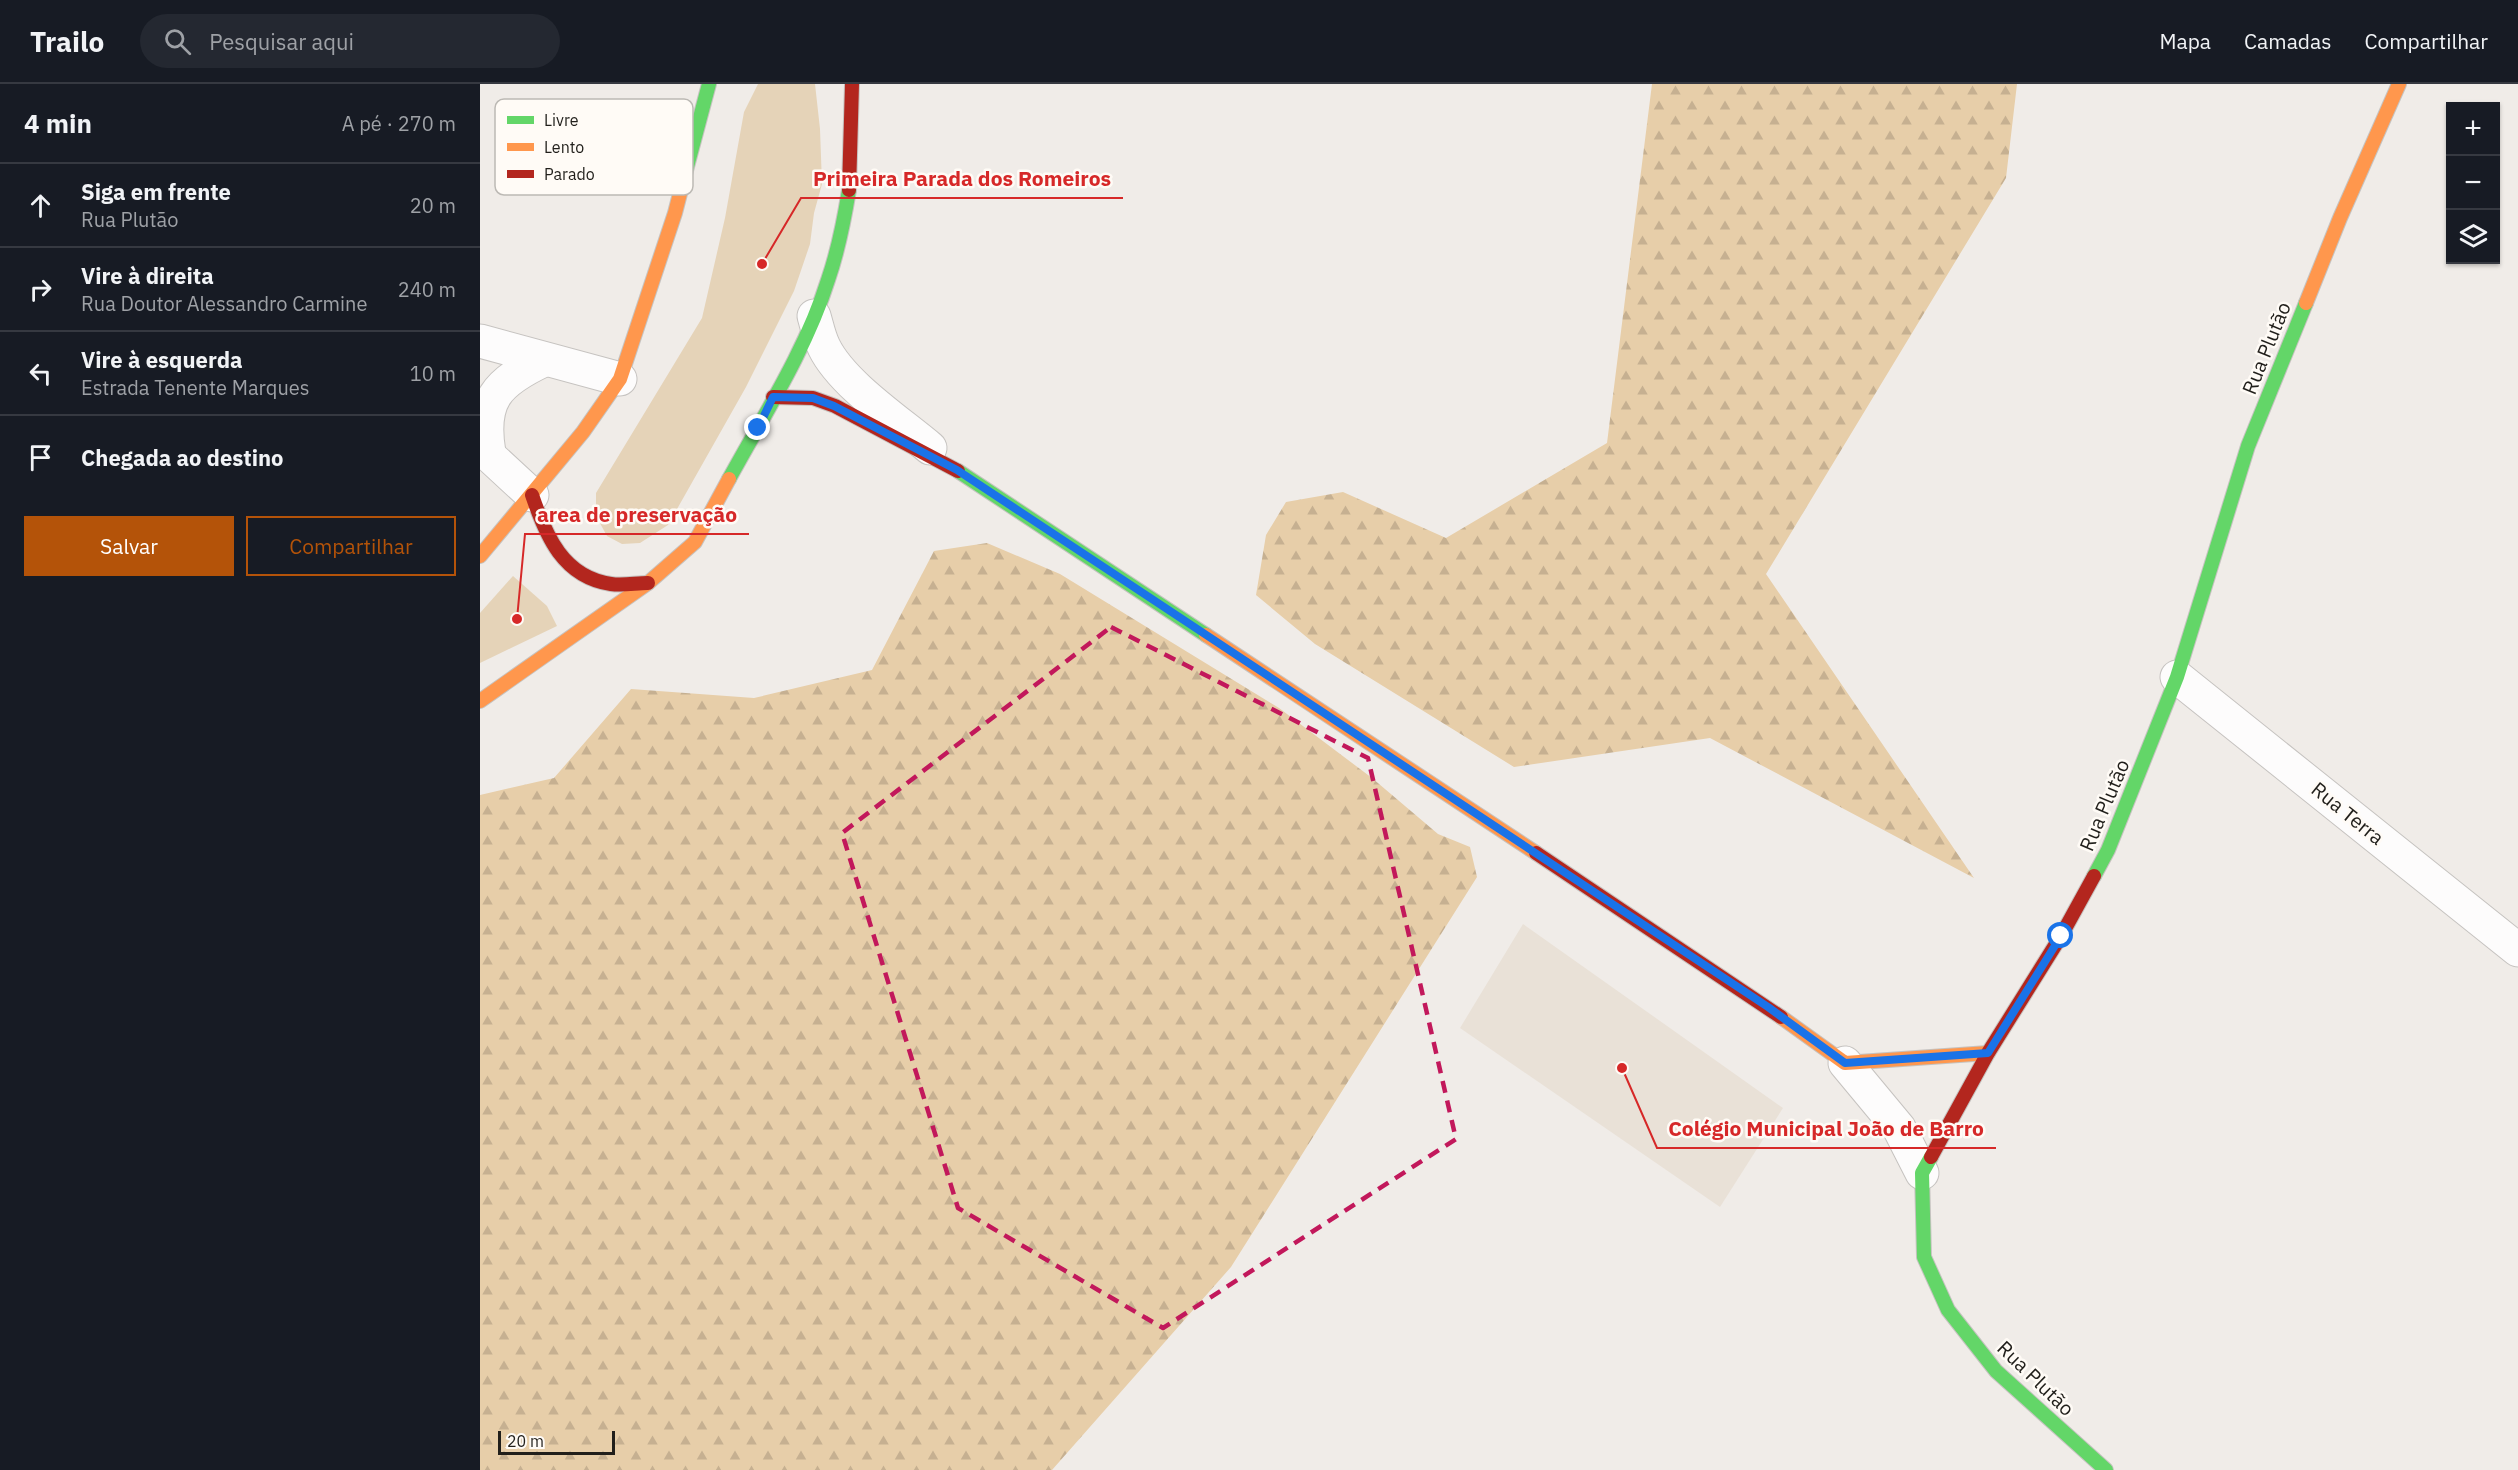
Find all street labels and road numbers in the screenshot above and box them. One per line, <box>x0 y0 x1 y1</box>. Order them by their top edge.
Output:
street label: Rua Plutão <box>2235 298 2297 398</box>
street label: Rua Plutão <box>2073 755 2135 855</box>
street label: Rua Terra <box>2306 775 2390 851</box>
street label: Rua Plutão <box>1992 1334 2080 1422</box>

